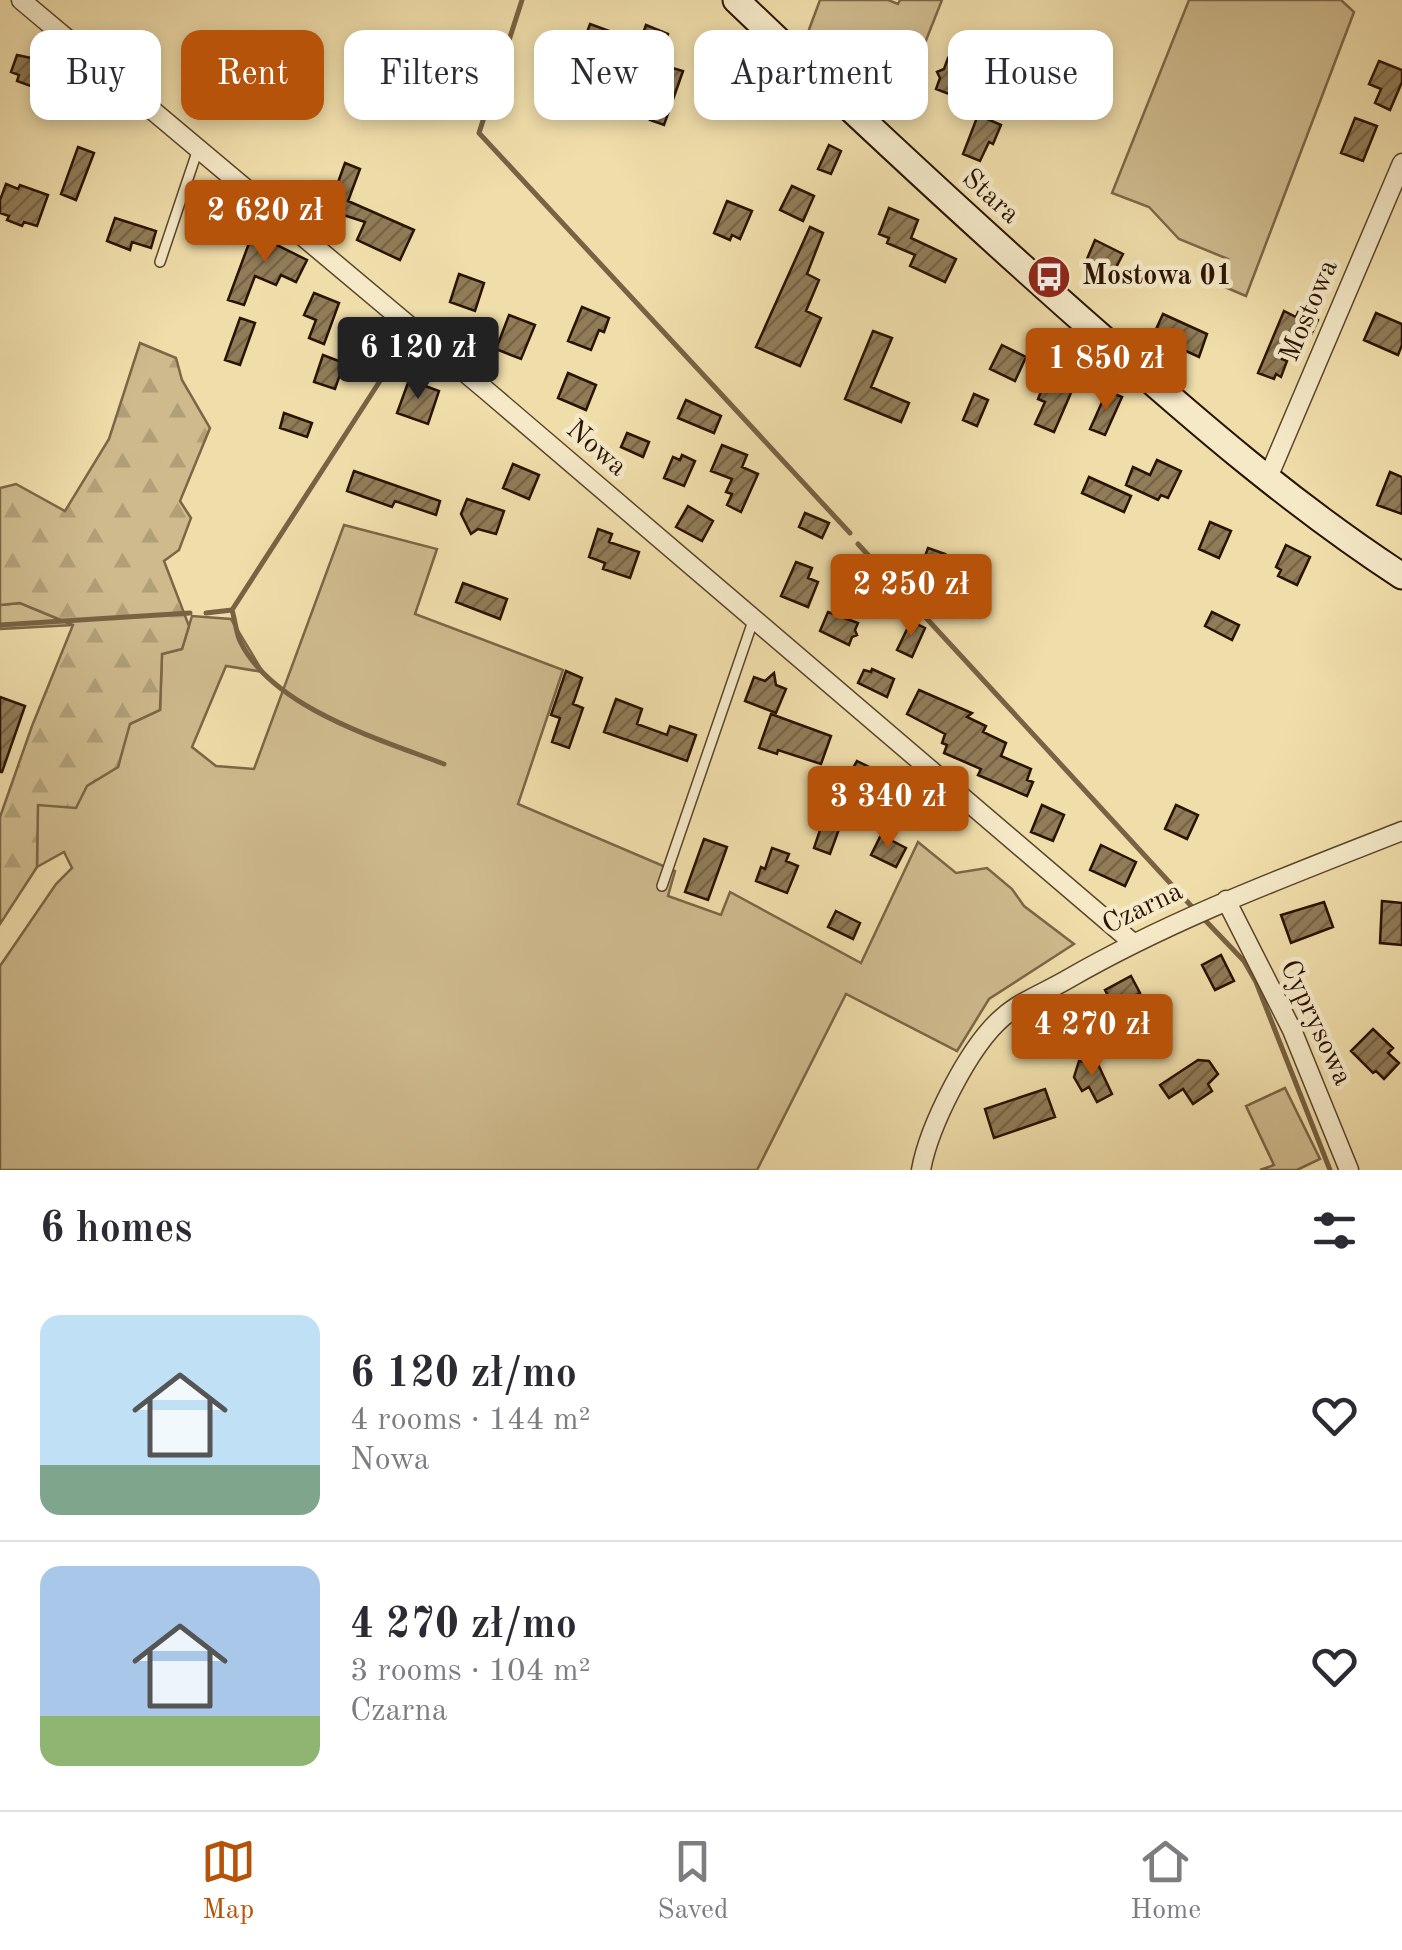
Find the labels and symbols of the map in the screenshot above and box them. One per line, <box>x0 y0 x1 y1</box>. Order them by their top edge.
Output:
street label: Stara <box>956 164 1024 230</box>
pin: 2 620 zł <box>162 180 368 265</box>
bus stop icon: Mostowa 01 <box>1026 254 1072 300</box>
street label: Mostowa <box>1276 256 1344 366</box>
place label: Mostowa 01 <box>1082 263 1232 291</box>
pin: 6 120 zł <box>315 317 521 402</box>
pin: 1 850 zł <box>1003 328 1209 413</box>
street label: Nowa <box>561 416 632 483</box>
pin: 2 250 zł <box>808 554 1014 639</box>
pin: 3 340 zł <box>785 766 991 851</box>
street label: Czarna <box>1099 878 1188 940</box>
street label: Cyprysowa <box>1274 956 1356 1090</box>
pin: 4 270 zł <box>989 994 1195 1079</box>

